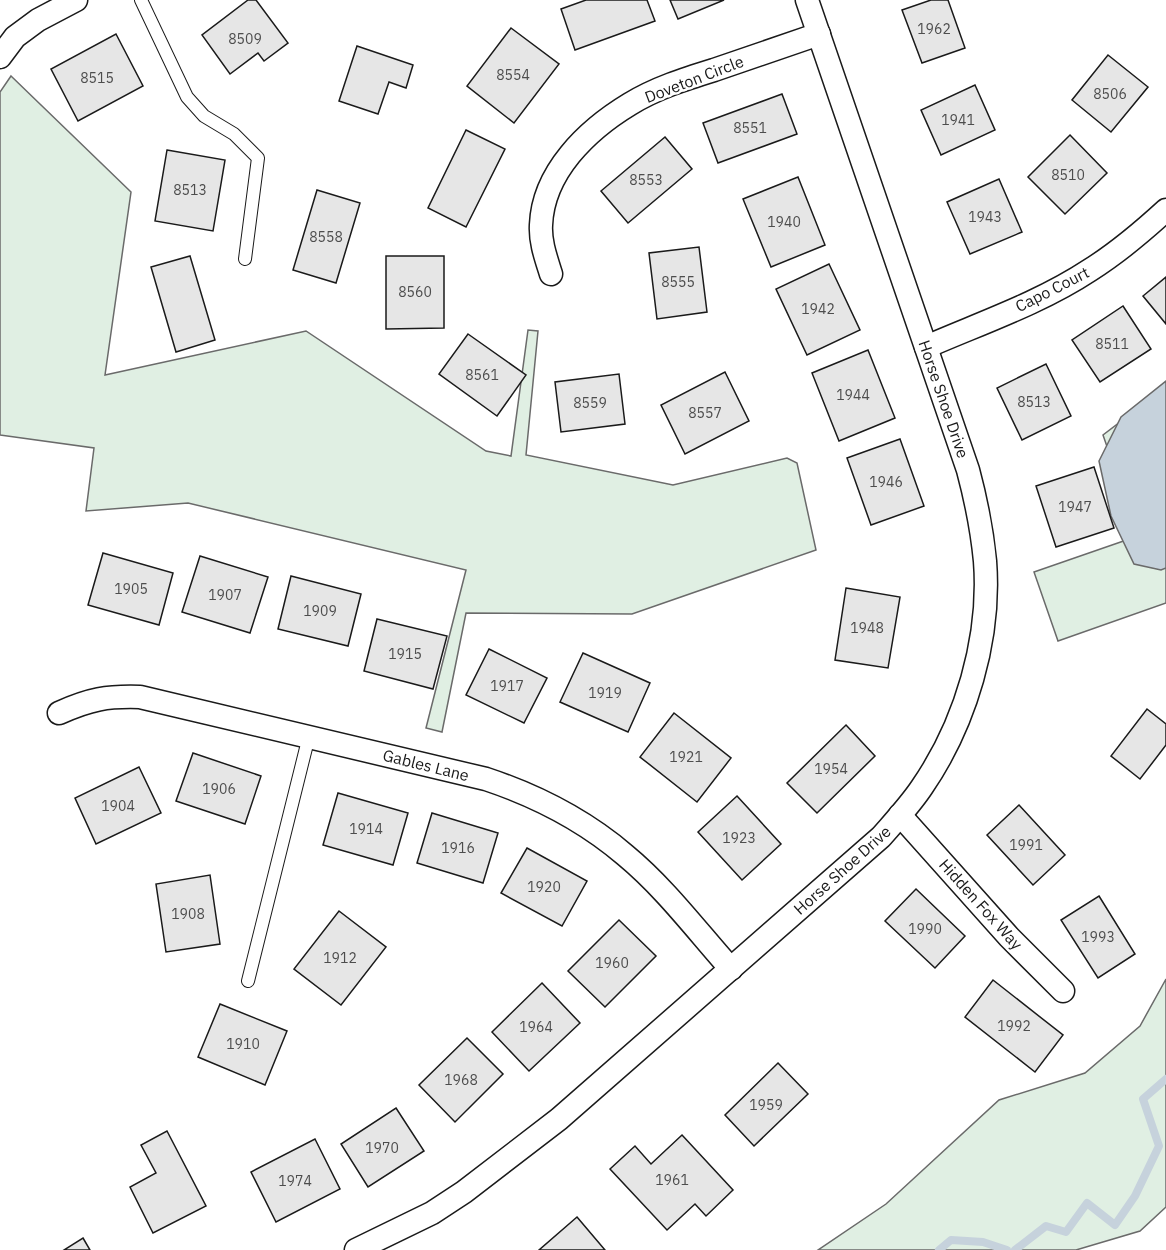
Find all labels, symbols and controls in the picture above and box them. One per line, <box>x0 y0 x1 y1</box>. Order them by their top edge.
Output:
house number: 1962 <box>917 20 951 38</box>
house number: 8509 <box>228 30 262 48</box>
street label: Doveton Circle <box>642 51 747 107</box>
house number: 8554 <box>496 66 530 84</box>
house number: 8515 <box>80 69 114 87</box>
house number: 8506 <box>1093 85 1127 103</box>
house number: 1941 <box>941 111 975 129</box>
house number: 8551 <box>733 119 767 137</box>
house number: 8510 <box>1051 166 1085 184</box>
house number: 8553 <box>629 171 663 189</box>
house number: 8513 <box>173 181 207 199</box>
house number: 1943 <box>968 208 1002 226</box>
house number: 1940 <box>767 213 801 231</box>
house number: 8558 <box>309 228 343 246</box>
street label: Capo Court <box>1012 262 1092 316</box>
house number: 8555 <box>661 273 695 291</box>
house number: 8560 <box>398 283 432 301</box>
house number: 1942 <box>801 300 835 318</box>
house number: 8511 <box>1095 335 1129 353</box>
street label: Horse Shoe Drive <box>914 337 974 461</box>
house number: 8561 <box>465 366 499 384</box>
house number: 1944 <box>836 386 870 404</box>
house number: 8513 <box>1017 393 1051 411</box>
house number: 8559 <box>573 394 607 412</box>
house number: 8557 <box>688 404 722 422</box>
house number: 1946 <box>869 473 903 491</box>
house number: 1947 <box>1058 498 1092 516</box>
house number: 1905 <box>114 580 148 598</box>
house number: 1907 <box>208 586 242 604</box>
house number: 1909 <box>303 602 337 620</box>
house number: 1948 <box>850 619 884 637</box>
house number: 1915 <box>388 645 422 663</box>
house number: 1917 <box>490 677 524 695</box>
house number: 1919 <box>588 684 622 702</box>
street label: Gables Lane <box>381 745 471 785</box>
house number: 1921 <box>669 748 703 766</box>
house number: 1954 <box>814 760 848 778</box>
house number: 1906 <box>202 780 236 798</box>
house number: 1904 <box>101 797 135 815</box>
house number: 1914 <box>349 820 383 838</box>
street label: Horse Shoe Drive <box>789 821 895 919</box>
house number: 1923 <box>722 829 756 847</box>
house number: 1991 <box>1009 836 1043 854</box>
house number: 1916 <box>441 839 475 857</box>
street label: Hidden Fox Way <box>935 854 1027 954</box>
house number: 1920 <box>527 878 561 896</box>
house number: 1908 <box>171 905 205 923</box>
house number: 1990 <box>908 920 942 938</box>
house number: 1993 <box>1081 928 1115 946</box>
house number: 1912 <box>323 949 357 967</box>
house number: 1960 <box>595 954 629 972</box>
house number: 1992 <box>997 1017 1031 1035</box>
house number: 1964 <box>519 1018 553 1036</box>
house number: 1910 <box>226 1035 260 1053</box>
house number: 1968 <box>444 1071 478 1089</box>
house number: 1959 <box>749 1096 783 1114</box>
house number: 1970 <box>365 1139 399 1157</box>
house number: 1961 <box>655 1171 689 1189</box>
house number: 1974 <box>278 1172 312 1190</box>

